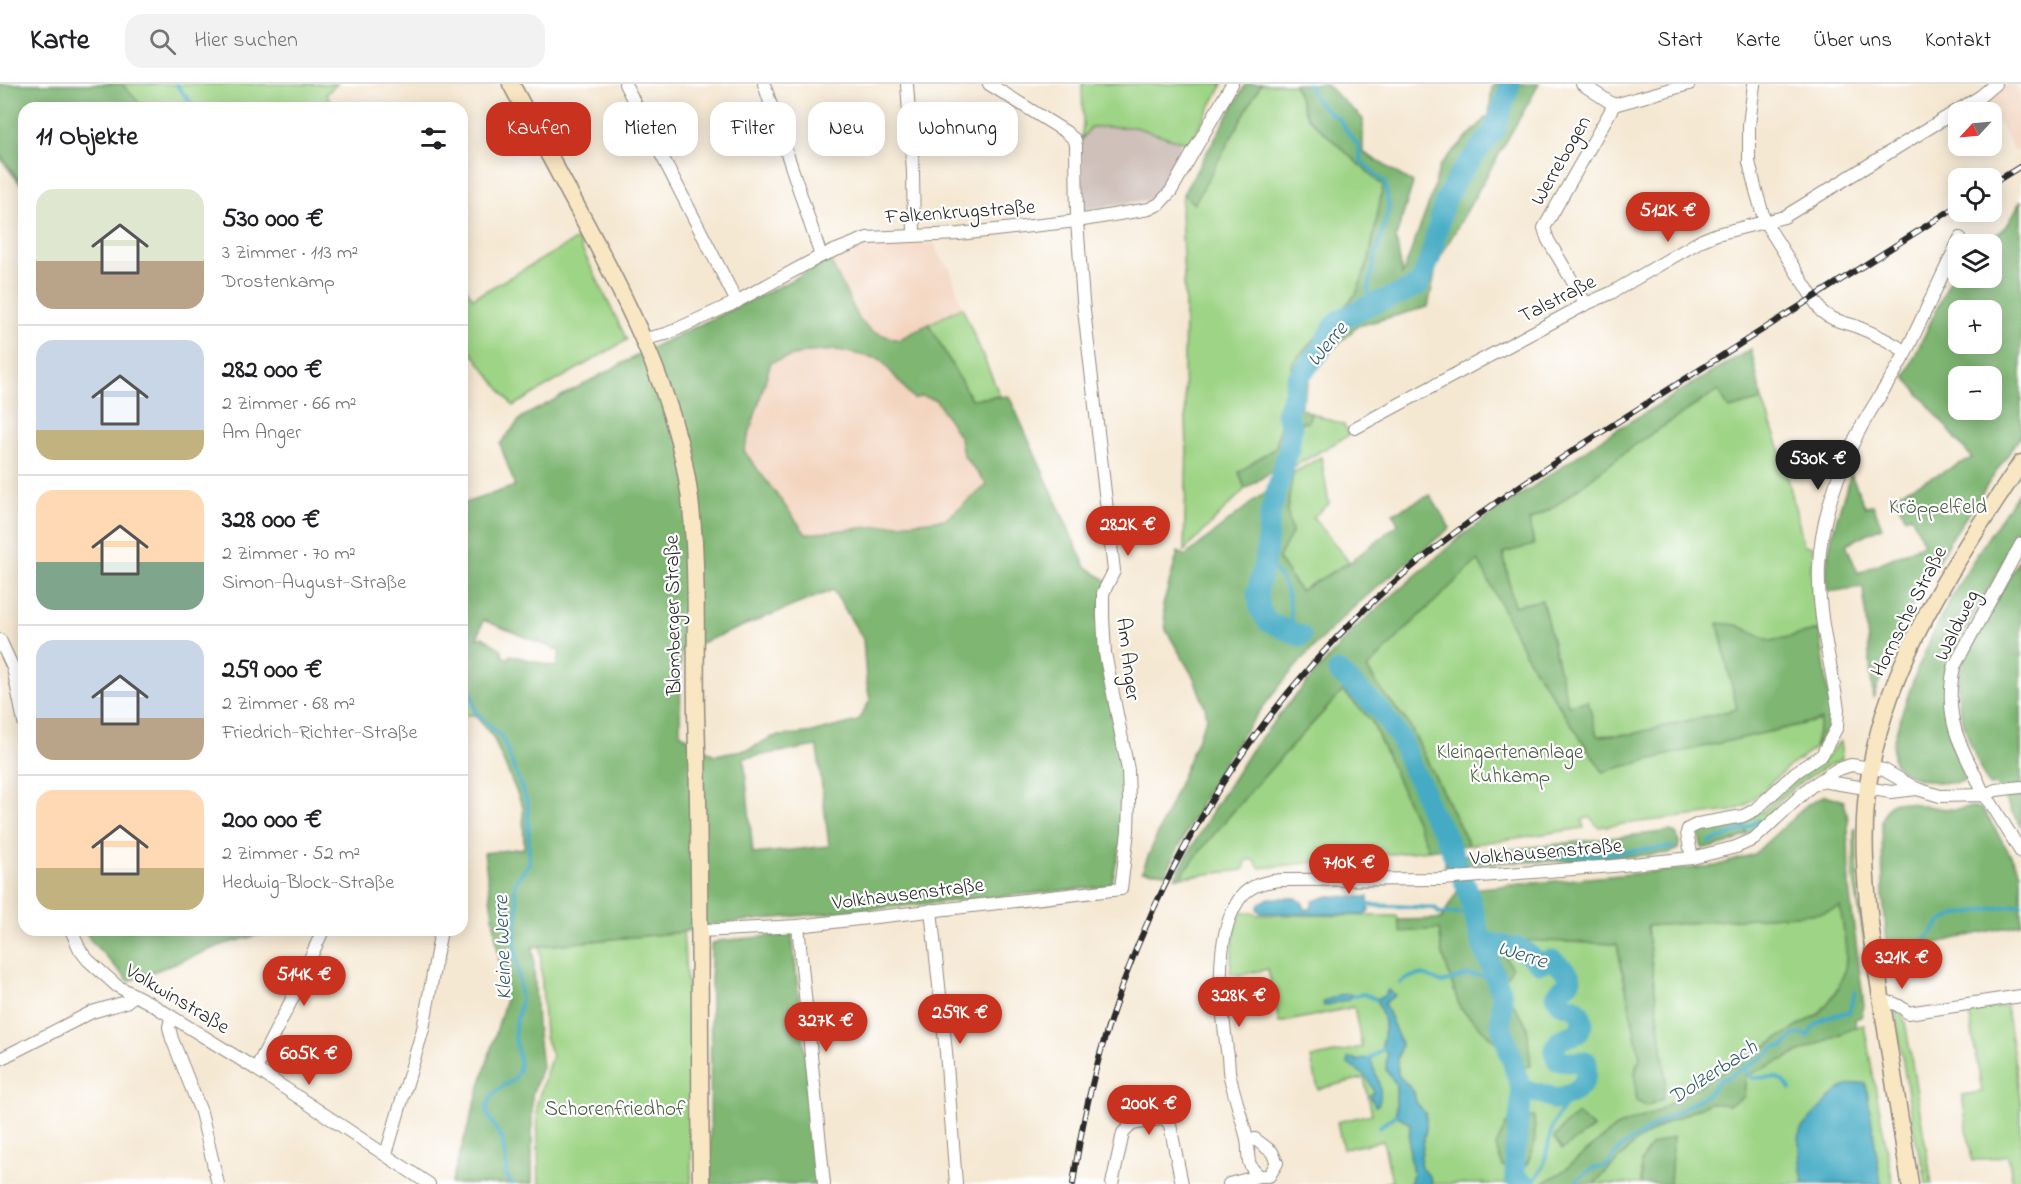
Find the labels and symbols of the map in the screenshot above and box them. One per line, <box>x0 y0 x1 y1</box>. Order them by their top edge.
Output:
north arrow <box>1948 102 2002 156</box>
street label: Werrebogen <box>1524 110 1601 213</box>
pin: 512K € <box>1619 192 1717 243</box>
street label: Falkenkrugstraße <box>883 193 1037 235</box>
street label: Talstraße <box>1514 267 1602 332</box>
water label: Werre <box>1300 314 1357 375</box>
pin: 530K € <box>1769 440 1867 491</box>
park label: Kröppelfeld <box>1889 493 1987 523</box>
pin: 282K € <box>1079 506 1177 557</box>
street label: Blomberger Straße <box>658 534 692 696</box>
street label: Hornsche Straße <box>1864 541 1956 683</box>
street label: Waldweg <box>1928 585 1990 667</box>
street label: Am Anger <box>1105 616 1147 703</box>
park label: Kleingartenanlage Kuhkamp <box>1437 738 1584 792</box>
street label: Volkhausenstraße <box>1468 831 1624 875</box>
pin: 710K € <box>1300 844 1398 895</box>
street label: Volkhausenstraße <box>830 871 986 919</box>
water label: Kleine Werre <box>486 894 522 1001</box>
water label: Werre <box>1493 933 1552 979</box>
pin: 321K € <box>1853 939 1951 990</box>
street label: Volkwinstraße <box>118 956 235 1043</box>
pin: 514K € <box>255 956 353 1007</box>
pin: 328K € <box>1190 977 1288 1028</box>
pin: 259K € <box>911 994 1009 1045</box>
pin: 327K € <box>777 1002 875 1053</box>
water label: Dolzerbach <box>1663 1033 1765 1114</box>
pin: 605K € <box>260 1035 358 1086</box>
pin: 200K € <box>1100 1085 1198 1136</box>
park label: Schorenfriedhof <box>544 1095 686 1125</box>

